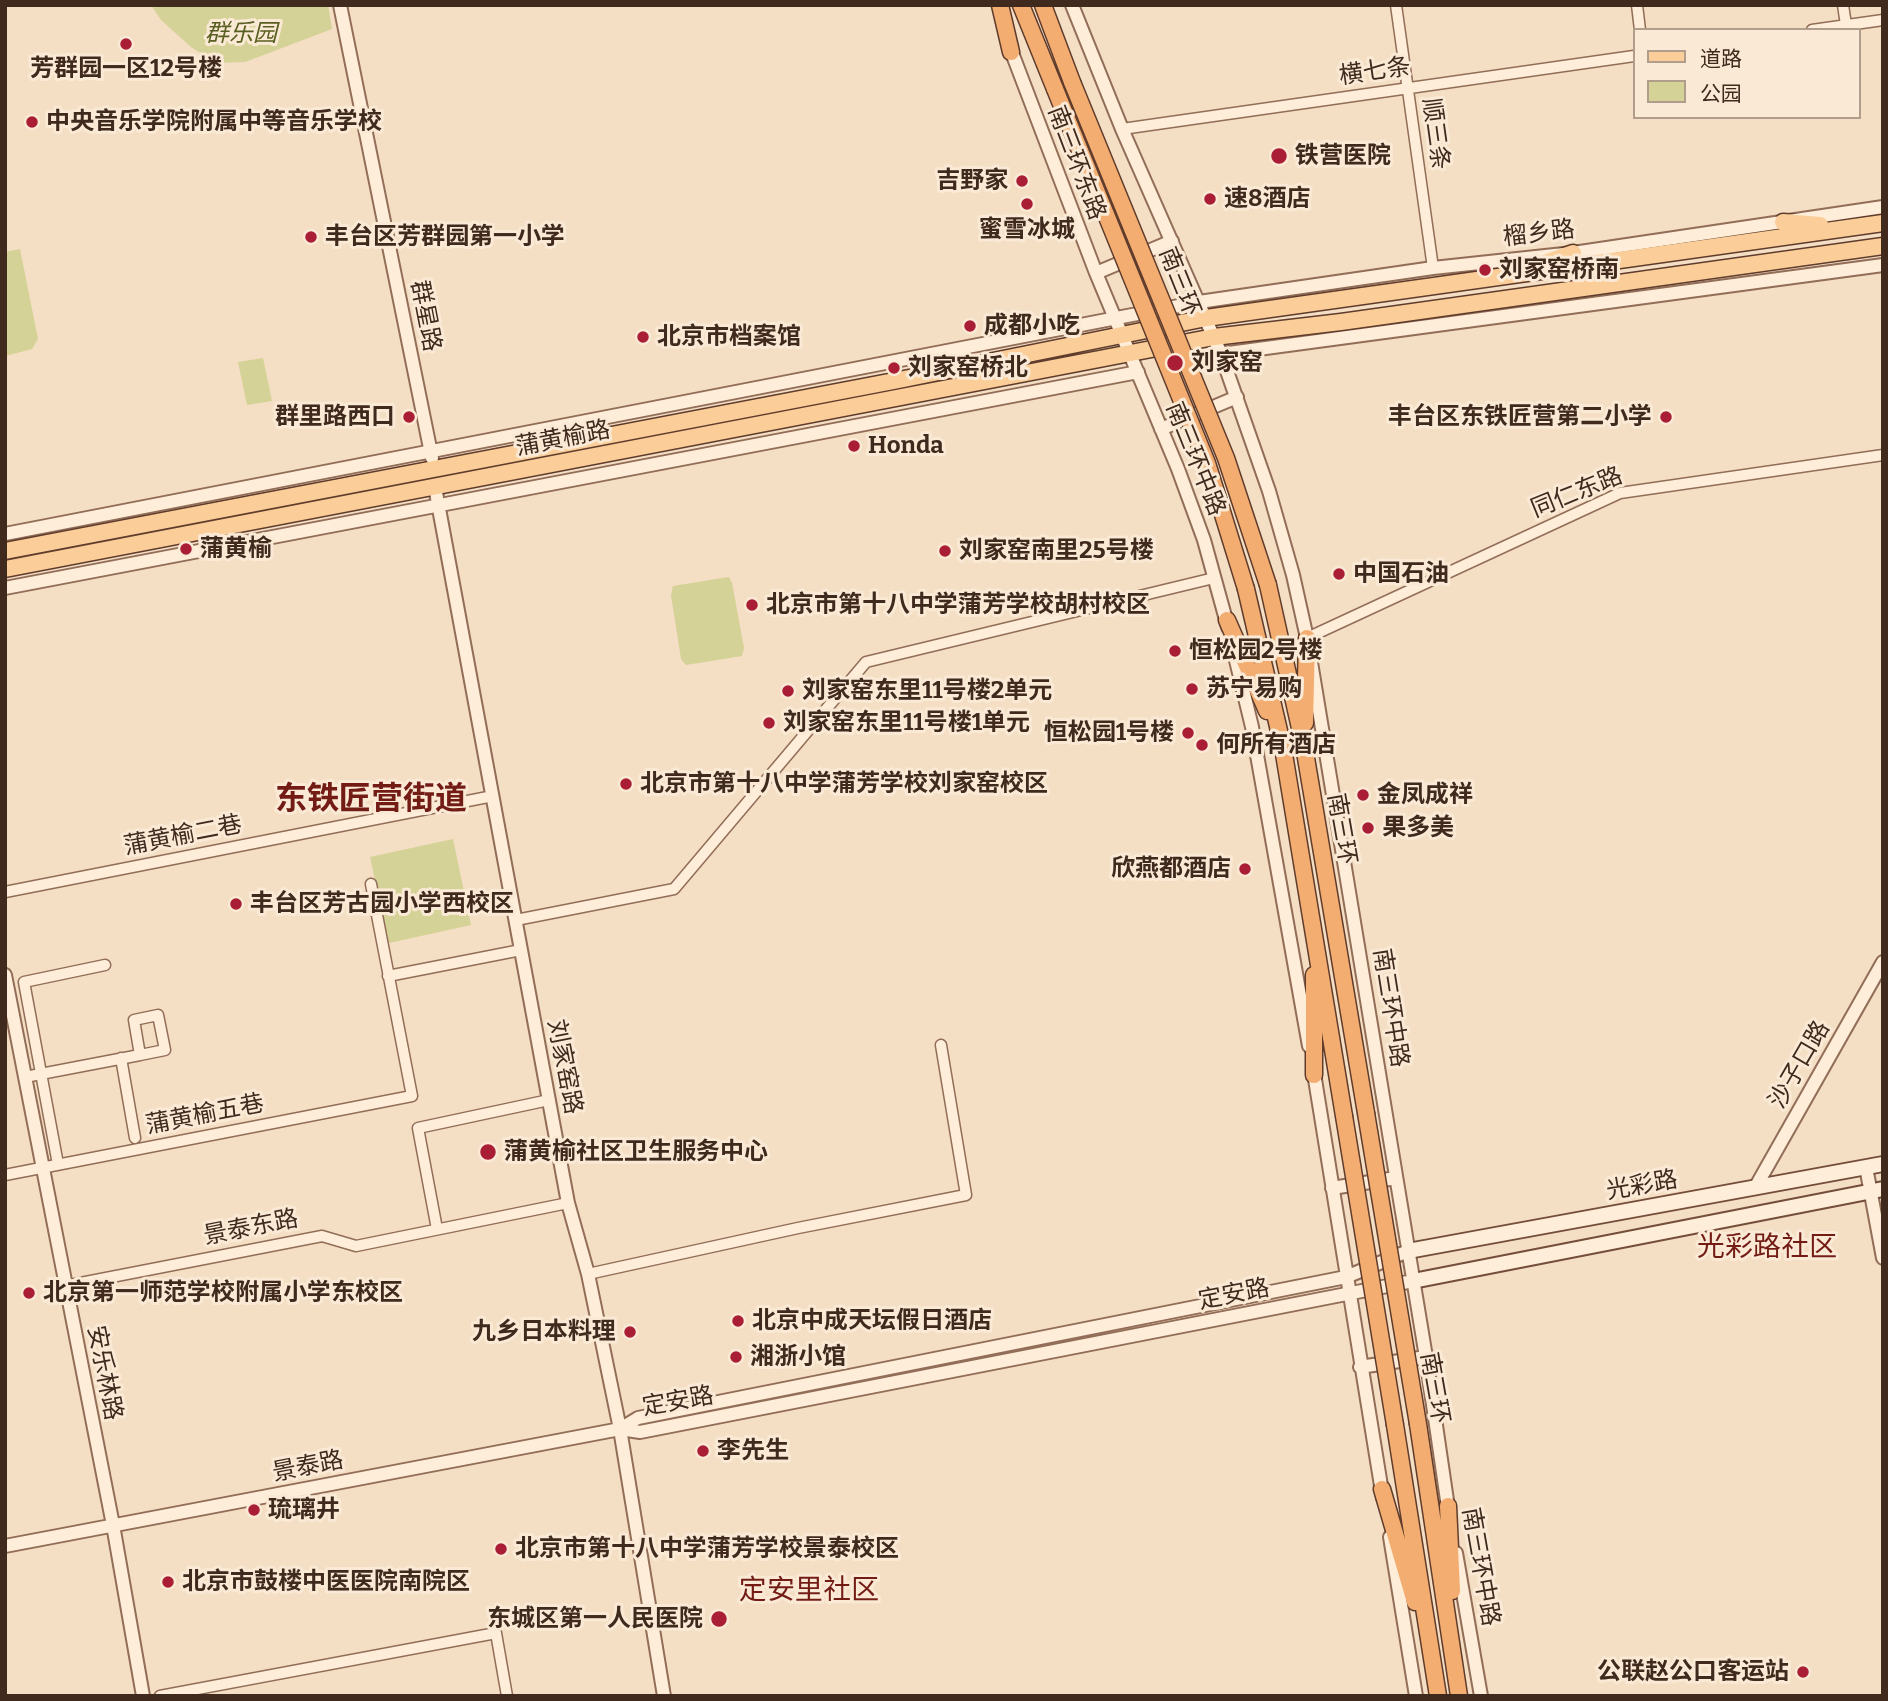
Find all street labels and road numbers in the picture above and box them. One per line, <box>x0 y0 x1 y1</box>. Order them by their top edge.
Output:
street label: 横七条 <box>1337 53 1413 91</box>
street label: 顺三条 <box>1416 96 1454 172</box>
street label: 南三环东路 <box>1041 102 1111 224</box>
street label: 榴乡路 <box>1502 215 1576 253</box>
street label: 南三环 <box>1152 243 1206 321</box>
street label: 群星路 <box>404 278 446 354</box>
street label: 南三环中路 <box>1159 398 1231 520</box>
street label: 蒲黄榆路 <box>513 416 613 462</box>
street label: 同仁东路 <box>1527 462 1627 524</box>
street label: 南三环 <box>1321 791 1361 867</box>
street label: 蒲黄榆二巷 <box>121 810 245 862</box>
street label: 南三环中路 <box>1366 946 1414 1070</box>
street label: 沙子口路 <box>1764 1016 1836 1114</box>
street label: 刘家窑路 <box>541 1017 587 1117</box>
street label: 蒲黄榆五巷 <box>143 1089 267 1141</box>
street label: 光彩路 <box>1604 1166 1680 1206</box>
street label: 景泰东路 <box>201 1205 301 1251</box>
street label: 定安路 <box>1196 1274 1272 1316</box>
street label: 安乐林路 <box>81 1323 127 1423</box>
street label: 南三环 <box>1414 1350 1454 1426</box>
street label: 定安路 <box>640 1382 716 1422</box>
street label: 景泰路 <box>270 1446 346 1488</box>
street label: 南三环中路 <box>1455 1505 1505 1629</box>

